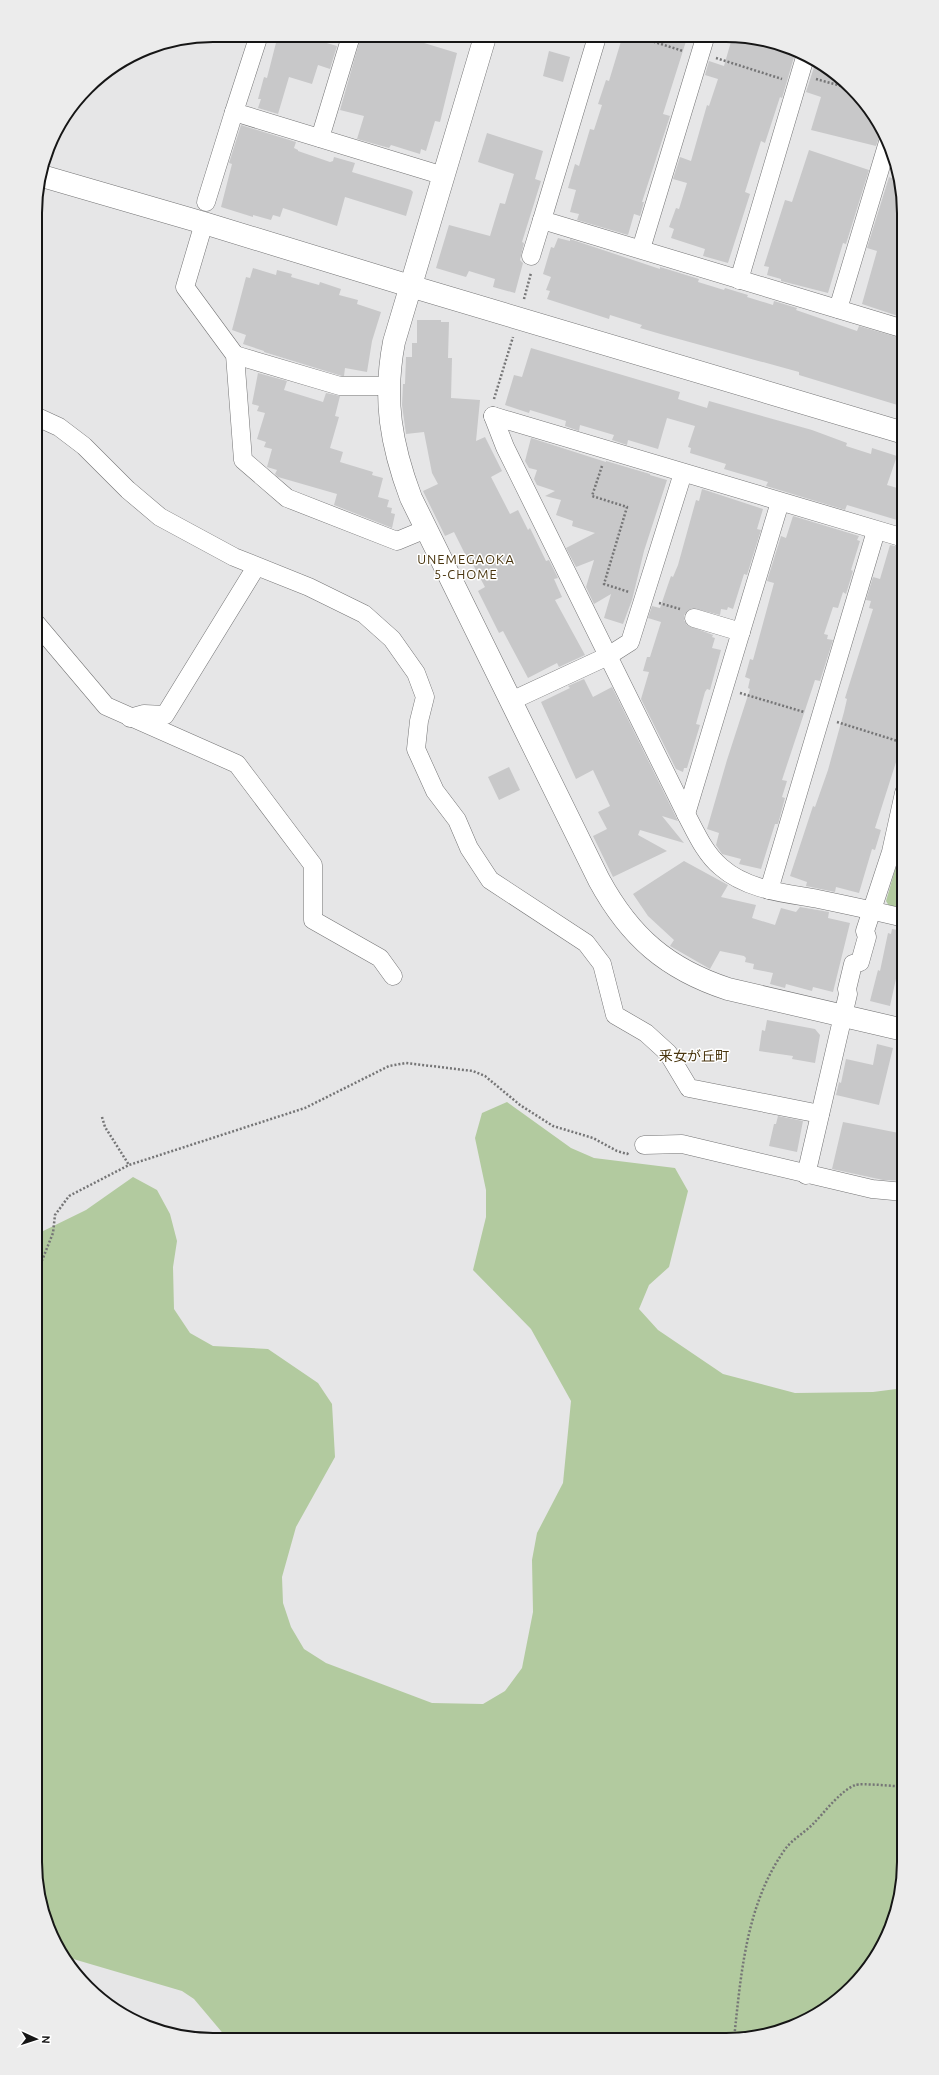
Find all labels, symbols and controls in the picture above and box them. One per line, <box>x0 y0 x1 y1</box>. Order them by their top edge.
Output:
district label: UNEMEGAOKA 5-CHOME <box>417 552 515 581</box>
district label: 釆女が丘町 <box>659 1048 729 1064</box>
north arrow <box>16 2019 56 2059</box>
text: N <box>40 2035 52 2044</box>

